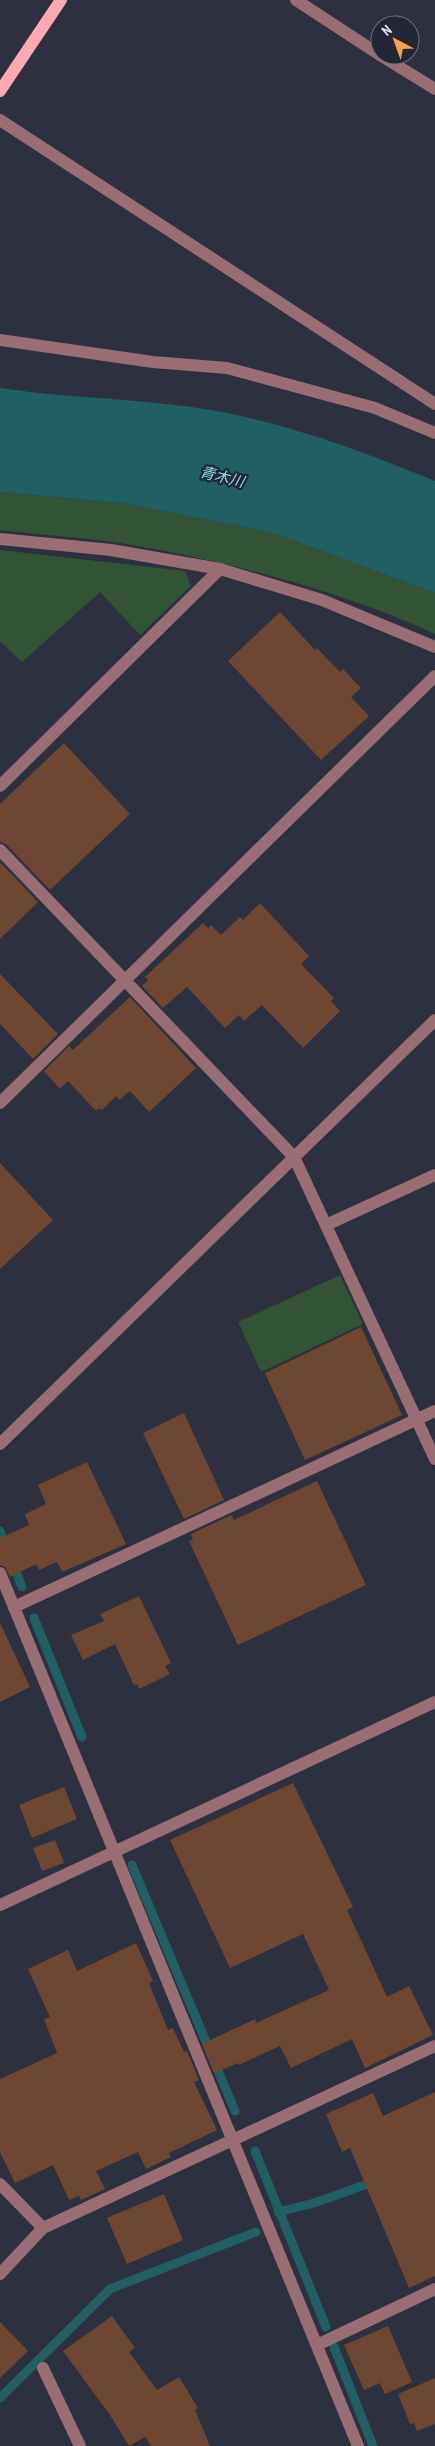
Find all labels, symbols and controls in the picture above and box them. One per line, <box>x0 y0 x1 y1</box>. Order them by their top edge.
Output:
north arrow <box>370 15 420 65</box>
text: N <box>378 21 395 39</box>
water label: 青木川 <box>198 462 248 492</box>

